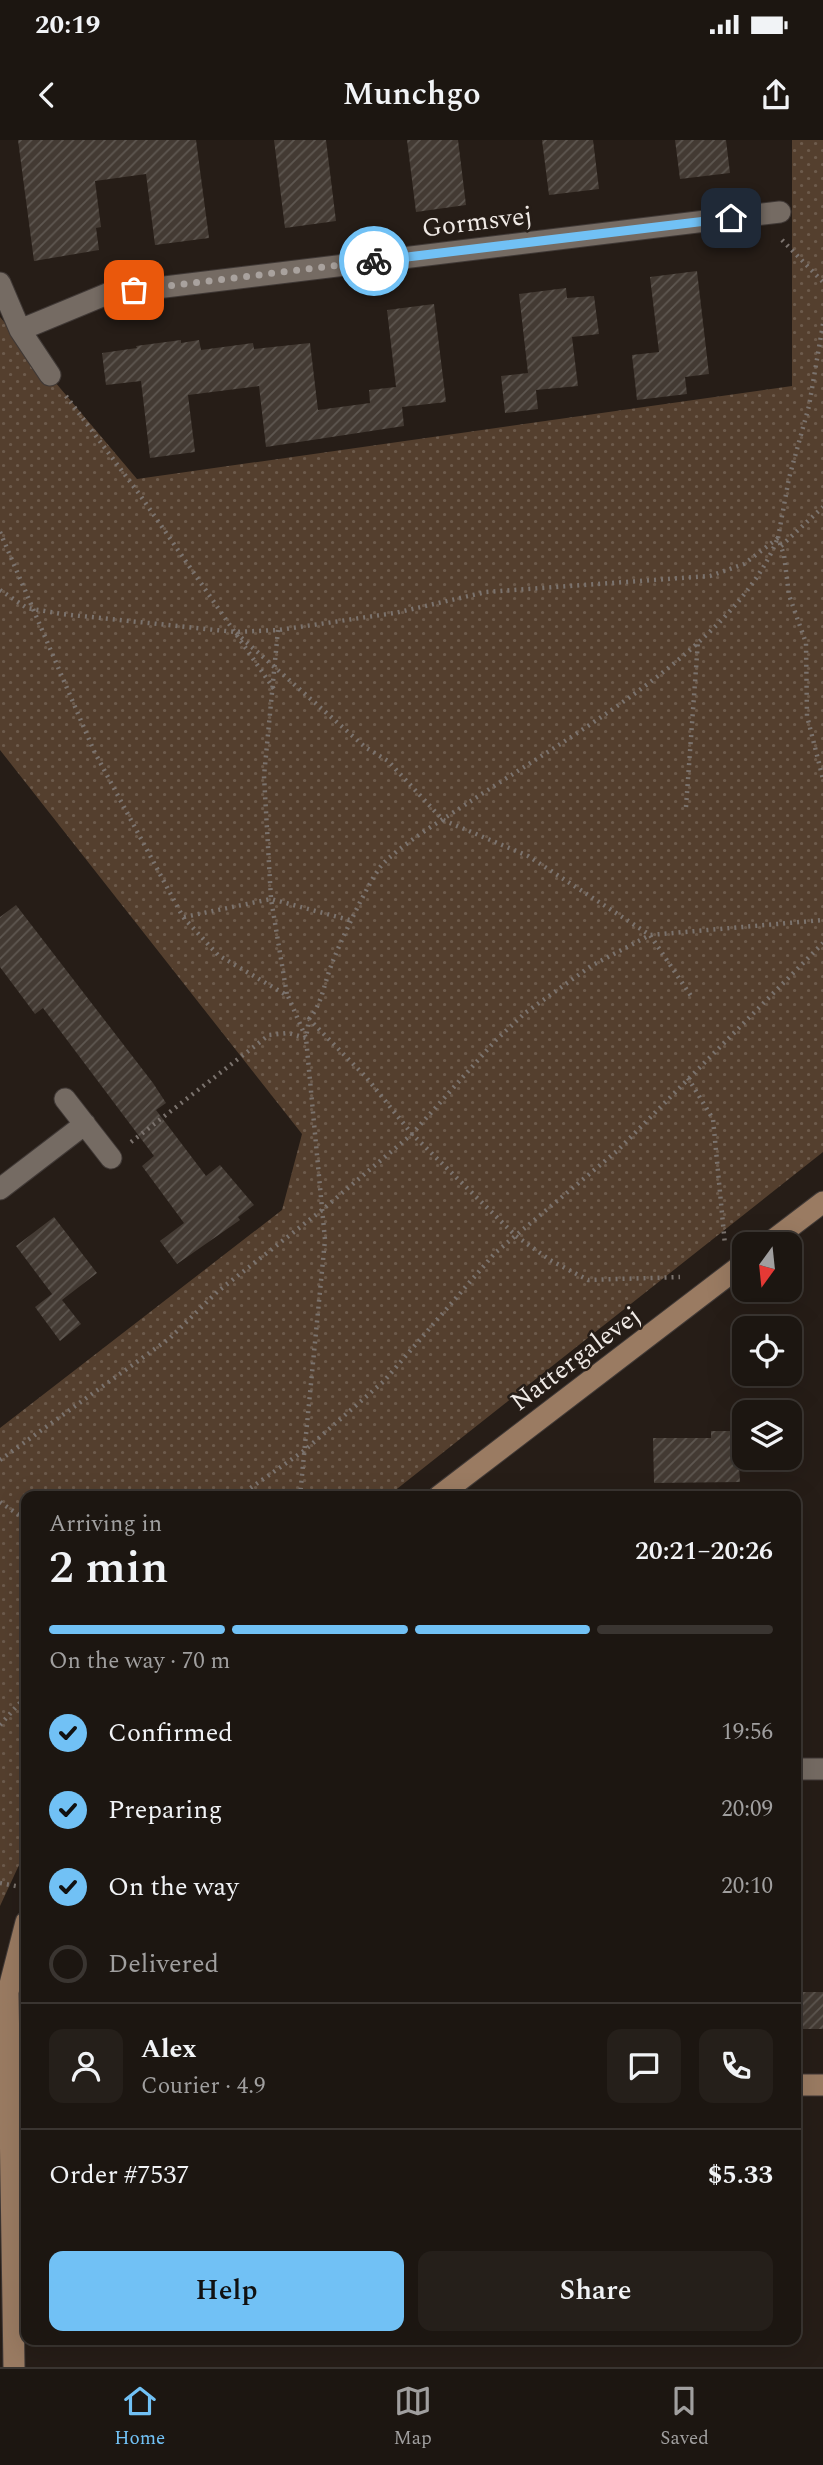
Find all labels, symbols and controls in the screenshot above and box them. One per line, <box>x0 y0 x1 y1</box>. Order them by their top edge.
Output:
text: 20:19 <box>35 5 100 45</box>
text: Munchgo <box>342 70 481 119</box>
icon: back <box>28 76 66 114</box>
icon: share <box>757 76 795 114</box>
pin <box>701 188 761 248</box>
street label: Gormsvej <box>420 195 535 249</box>
icon: home <box>712 199 750 237</box>
courier <box>339 226 409 296</box>
icon: bike <box>355 242 393 280</box>
pin <box>104 260 164 320</box>
icon: bag <box>115 271 153 309</box>
north arrow <box>732 1232 802 1302</box>
map controls <box>732 1232 802 1470</box>
street label: Nattergalevej <box>502 1296 649 1421</box>
button: locate <box>732 1316 802 1386</box>
button: layers <box>732 1400 802 1470</box>
text: Arriving in <box>49 1507 162 1542</box>
text: 20:21–20:26 <box>635 1531 773 1571</box>
text: 2 min <box>49 1533 168 1603</box>
text: On the way · 70 m <box>49 1644 230 1679</box>
text: Confirmed <box>108 1713 233 1753</box>
icon: check <box>49 1714 87 1752</box>
text: 19:56 <box>721 1715 773 1750</box>
text: Preparing <box>108 1790 222 1830</box>
icon: check <box>49 1791 87 1829</box>
text: 20:09 <box>721 1792 773 1827</box>
text: On the way <box>108 1867 239 1907</box>
icon: check <box>49 1868 87 1906</box>
text: 20:10 <box>721 1869 773 1904</box>
text: Delivered <box>108 1944 219 1984</box>
button: person <box>49 2029 123 2103</box>
text: Alex <box>141 2029 196 2069</box>
button: chat <box>607 2029 681 2103</box>
button: phone <box>699 2029 773 2103</box>
text: Courier · 4.9 <box>141 2069 266 2104</box>
text: Order #7537 <box>49 2155 189 2195</box>
text: $5.33 <box>708 2155 773 2195</box>
button: Help <box>49 2251 404 2331</box>
button: Share <box>418 2251 773 2331</box>
tab: Home <box>114 2382 165 2453</box>
tab: Map <box>394 2382 432 2453</box>
tab: Saved <box>660 2382 709 2453</box>

